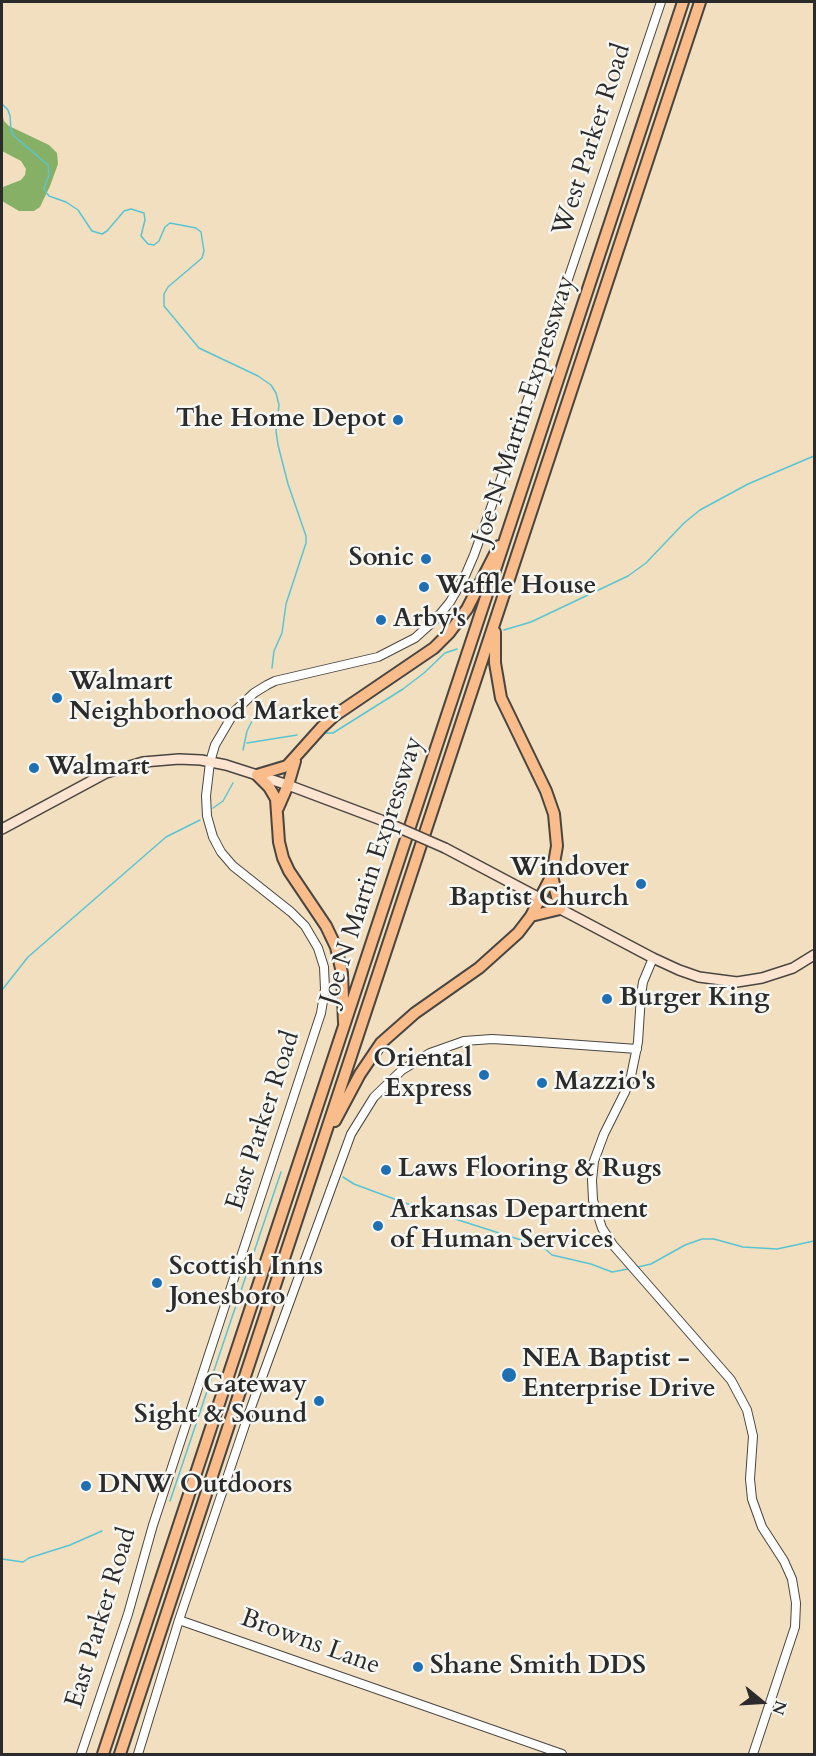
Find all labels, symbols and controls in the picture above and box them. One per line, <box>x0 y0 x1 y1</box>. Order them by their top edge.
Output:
street label: West Parker Road <box>547 40 639 240</box>
street label: Joe N Martin Expressway <box>467 272 583 548</box>
place label: The Home Depot <box>176 404 386 436</box>
marker: The Home Depot <box>391 413 405 427</box>
place label: Sonic <box>349 543 414 575</box>
marker: Sonic <box>419 552 433 566</box>
place label: Waffle House <box>436 571 596 603</box>
marker: Waffle House <box>417 580 431 594</box>
place label: Arby's <box>393 604 466 636</box>
marker: Arby's <box>374 613 388 627</box>
place label: Walmart Neighborhood Market <box>69 667 339 728</box>
marker: Walmart Neighborhood Market <box>50 691 64 705</box>
street label: Joe N Martin Expressway <box>315 733 431 1009</box>
place label: Walmart <box>46 752 150 784</box>
marker: Walmart <box>27 761 41 775</box>
place label: Windover Baptist Church <box>449 853 629 915</box>
marker: Windover Baptist Church <box>634 877 648 891</box>
place label: Burger King <box>619 983 770 1015</box>
marker: Burger King <box>600 992 614 1006</box>
street label: East Parker Road <box>220 1027 308 1215</box>
place label: Oriental Express <box>373 1044 472 1106</box>
place label: Mazzio's <box>554 1067 656 1099</box>
marker: Oriental Express <box>477 1068 491 1082</box>
marker: Mazzio's <box>535 1076 549 1090</box>
place label: Laws Flooring & Rugs <box>398 1154 662 1186</box>
marker: Laws Flooring & Rugs <box>379 1163 393 1177</box>
place label: Arkansas Department of Human Services <box>390 1195 647 1256</box>
marker: Arkansas Department of Human Services <box>371 1219 385 1233</box>
place label: Scottish Inns Jonesboro <box>169 1252 323 1314</box>
marker: Scottish Inns Jonesboro <box>150 1276 164 1290</box>
place label: NEA Baptist - Enterprise Drive <box>522 1344 716 1406</box>
marker: NEA Baptist - Enterprise Drive <box>500 1366 518 1384</box>
place label: Gateway Sight & Sound <box>134 1370 307 1432</box>
marker: Gateway Sight & Sound <box>312 1394 326 1408</box>
place label: DNW Outdoors <box>98 1470 292 1502</box>
marker: DNW Outdoors <box>79 1479 93 1493</box>
street label: East Parker Road <box>60 1524 144 1712</box>
street label: Browns Lane <box>236 1603 384 1683</box>
place label: Shane Smith DDS <box>430 1651 646 1683</box>
marker: Shane Smith DDS <box>411 1660 425 1674</box>
north arrow <box>732 1672 792 1732</box>
text: N <box>767 1698 792 1718</box>

